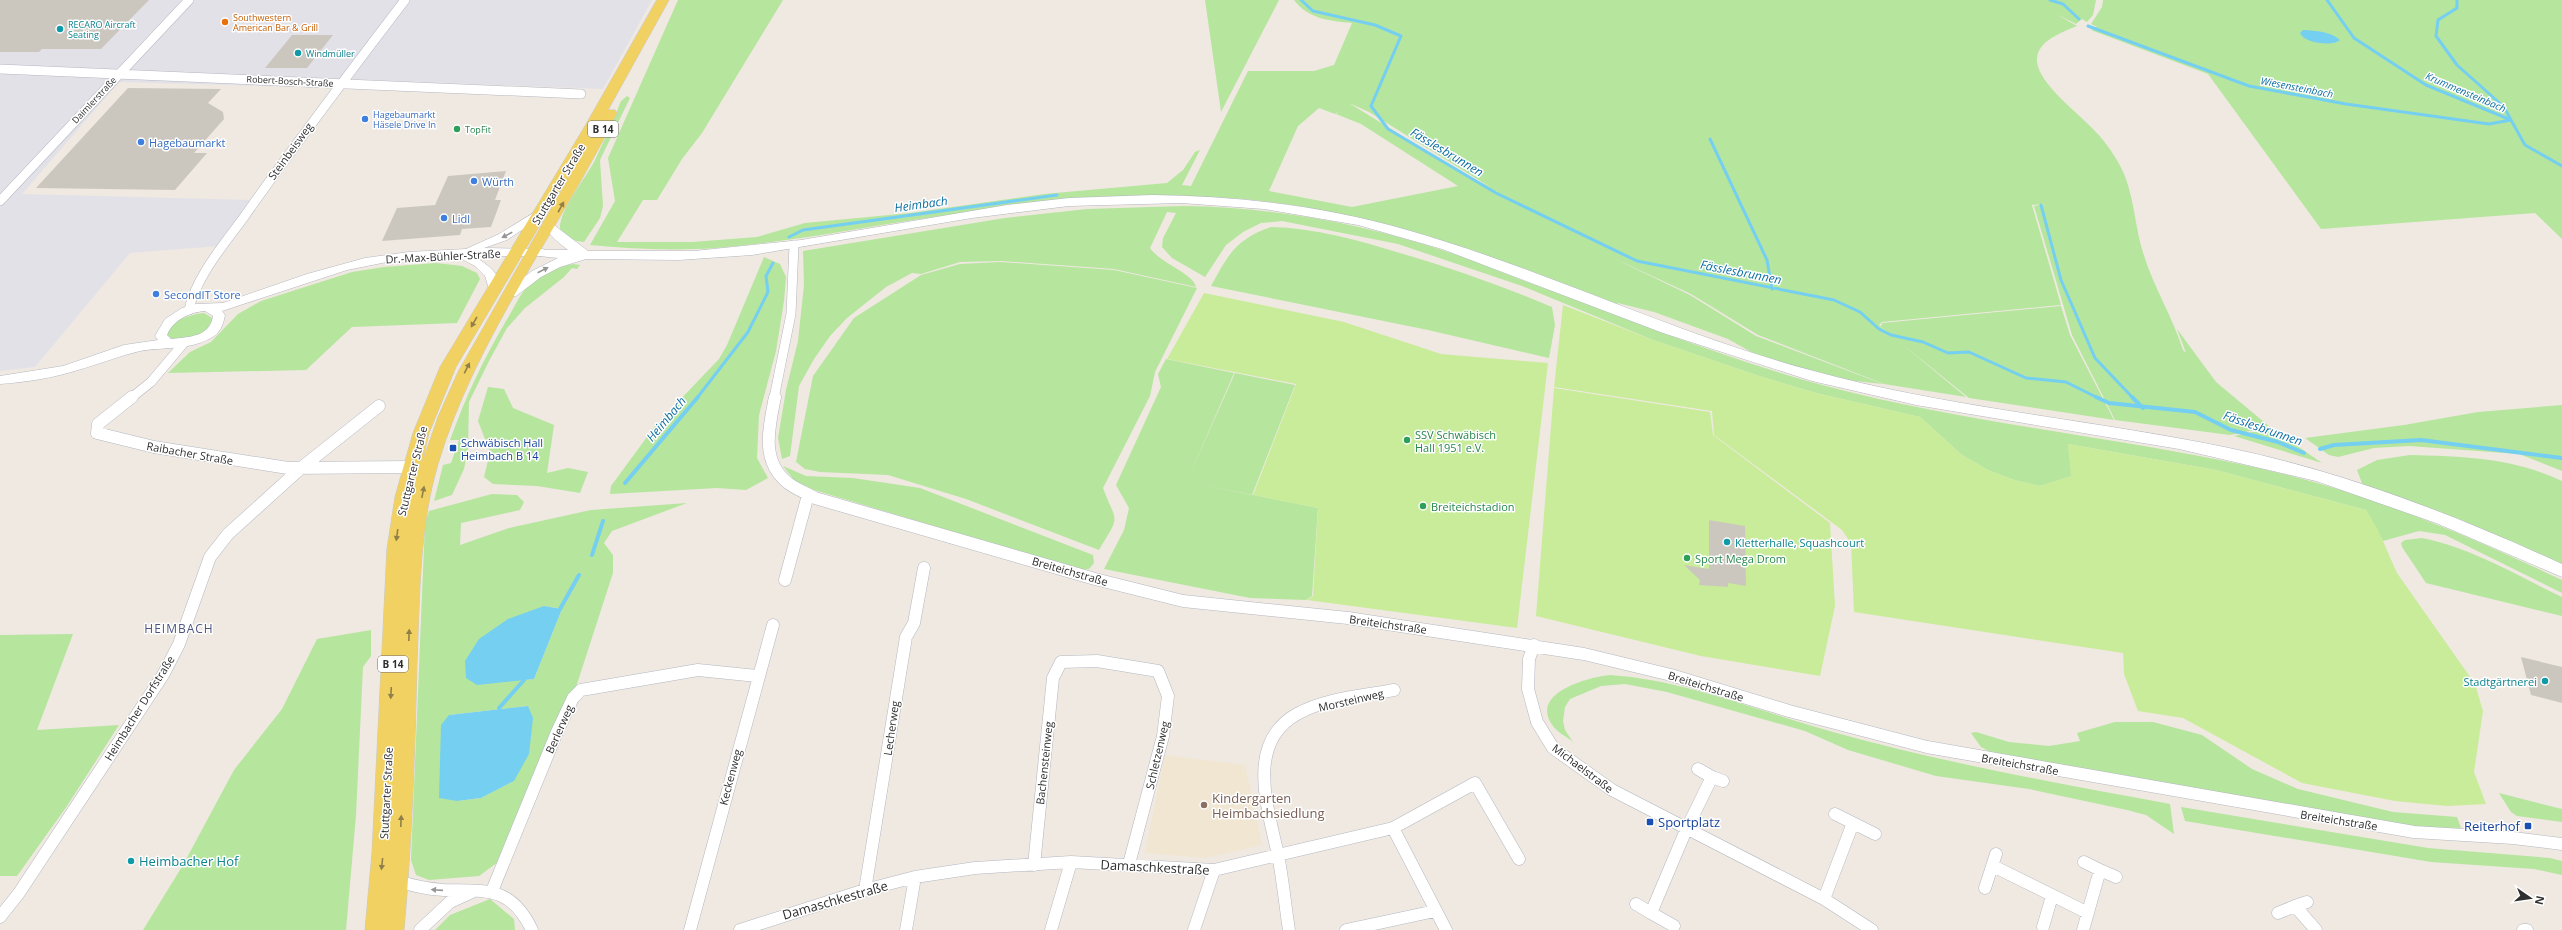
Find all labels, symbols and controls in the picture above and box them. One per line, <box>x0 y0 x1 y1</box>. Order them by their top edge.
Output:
place label: Southwestern American Bar & Grill <box>233 11 318 34</box>
marker: Southwestern American Bar & Grill <box>220 17 230 27</box>
place label: RECARO Aircraft Seating <box>68 18 136 41</box>
marker: RECARO Aircraft Seating <box>55 24 65 34</box>
place label: Windmüller <box>306 47 355 60</box>
marker: Windmüller <box>293 48 303 58</box>
water label: Krummensteinbach <box>2424 69 2509 115</box>
street label: Robert-Bosch-Straße <box>246 72 334 90</box>
water label: Wiesensteinbach <box>2259 73 2335 101</box>
street label: Daimlerstraße <box>69 74 119 126</box>
place label: Hagebaumarkt Häsele Drive In <box>373 108 436 131</box>
marker: Hagebaumarkt Häsele Drive In <box>360 114 370 124</box>
street label: Steinbeisweg <box>264 119 316 183</box>
road number: B 14 <box>588 121 618 137</box>
place label: TopFit <box>465 123 491 136</box>
marker: TopFit <box>452 124 462 134</box>
water label: Fässlesbrunnen <box>1407 124 1487 181</box>
place label: Hagebaumarkt <box>149 135 226 150</box>
marker: Hagebaumarkt <box>136 137 146 147</box>
street label: Stuttgarter Straße <box>528 141 588 227</box>
place label: Würth <box>482 174 514 189</box>
marker: Würth <box>469 176 479 186</box>
water label: Heimbach <box>893 192 949 216</box>
one-way arrow <box>557 201 564 213</box>
place label: Lidl <box>452 211 470 226</box>
marker: Lidl <box>439 213 449 223</box>
one-way arrow <box>502 231 513 238</box>
street label: Dr.-Max-Bühler-Straße <box>385 245 501 267</box>
water label: Fässlesbrunnen <box>1699 256 1783 288</box>
one-way arrow <box>537 267 549 274</box>
place label: SecondIT Store <box>164 287 241 302</box>
marker: SecondIT Store <box>151 289 161 299</box>
one-way arrow <box>471 316 478 328</box>
one-way arrow <box>464 362 470 374</box>
water label: Heimbach <box>642 393 690 445</box>
water label: Fässlesbrunnen <box>2221 407 2305 449</box>
street label: Stuttgarter Straße <box>394 424 430 518</box>
place label: SSV Schwäbisch Hall 1951 e.V. <box>1415 427 1496 455</box>
place label: Schwäbisch Hall Heimbach B 14 <box>461 435 543 463</box>
marker: SSV Schwäbisch Hall 1951 e.V. <box>1402 435 1412 445</box>
street label: Raibacher Straße <box>146 438 234 468</box>
marker: Schwäbisch Hall Heimbach B 14 <box>448 443 458 453</box>
one-way arrow <box>420 486 426 498</box>
place label: Breiteichstadion <box>1431 499 1515 514</box>
marker: Breiteichstadion <box>1418 501 1428 511</box>
one-way arrow <box>394 529 400 541</box>
place label: Kletterhalle, Squashcourt <box>1735 535 1864 550</box>
marker: Kletterhalle, Squashcourt <box>1722 537 1732 547</box>
place label: Sport Mega Drom <box>1695 551 1786 566</box>
street label: Breiteichstraße <box>1030 553 1110 589</box>
marker: Sport Mega Drom <box>1682 553 1692 563</box>
street label: Breiteichstraße <box>1348 611 1428 637</box>
district label: HEIMBACH <box>144 620 214 637</box>
one-way arrow <box>405 629 412 641</box>
street label: Heimbacher Dorfstraße <box>101 653 177 763</box>
road number: B 14 <box>378 656 408 672</box>
street label: Breiteichstraße <box>1666 667 1746 705</box>
place label: Stadtgärtnerei <box>2463 674 2537 689</box>
marker: Stadtgärtnerei <box>2540 676 2550 686</box>
street label: Morsteinweg <box>1317 685 1385 715</box>
one-way arrow <box>388 687 395 699</box>
street label: Lecherweg <box>880 700 902 756</box>
street label: Berlerweg <box>542 702 576 756</box>
street label: Schletzenweg <box>1142 719 1172 791</box>
street label: Bachensteinweg <box>1032 721 1056 805</box>
street label: Michaelstraße <box>1550 740 1616 796</box>
street label: Stuttgarter Straße <box>376 747 396 839</box>
street label: Keckenweg <box>715 747 745 807</box>
street label: Breiteichstraße <box>1980 750 2060 778</box>
place label: Kindergarten Heimbachsiedlung <box>1212 789 1325 822</box>
marker: Kindergarten Heimbachsiedlung <box>1199 800 1209 810</box>
street label: Breiteichstraße <box>2299 806 2379 834</box>
place label: Sportplatz <box>1658 813 1720 831</box>
one-way arrow <box>398 815 405 827</box>
marker: Sportplatz <box>1645 817 1655 827</box>
place label: Reiterhof <box>2464 817 2521 835</box>
marker: Reiterhof <box>2523 821 2533 831</box>
place label: Heimbacher Hof <box>139 852 239 870</box>
street label: Damaschkestraße <box>1100 855 1210 879</box>
marker: Heimbacher Hof <box>126 856 136 866</box>
one-way arrow <box>379 858 386 870</box>
street label: Damaschkestraße <box>780 876 890 924</box>
north arrow <box>2510 878 2550 918</box>
one-way arrow <box>431 886 443 893</box>
text: N <box>2532 894 2549 906</box>

